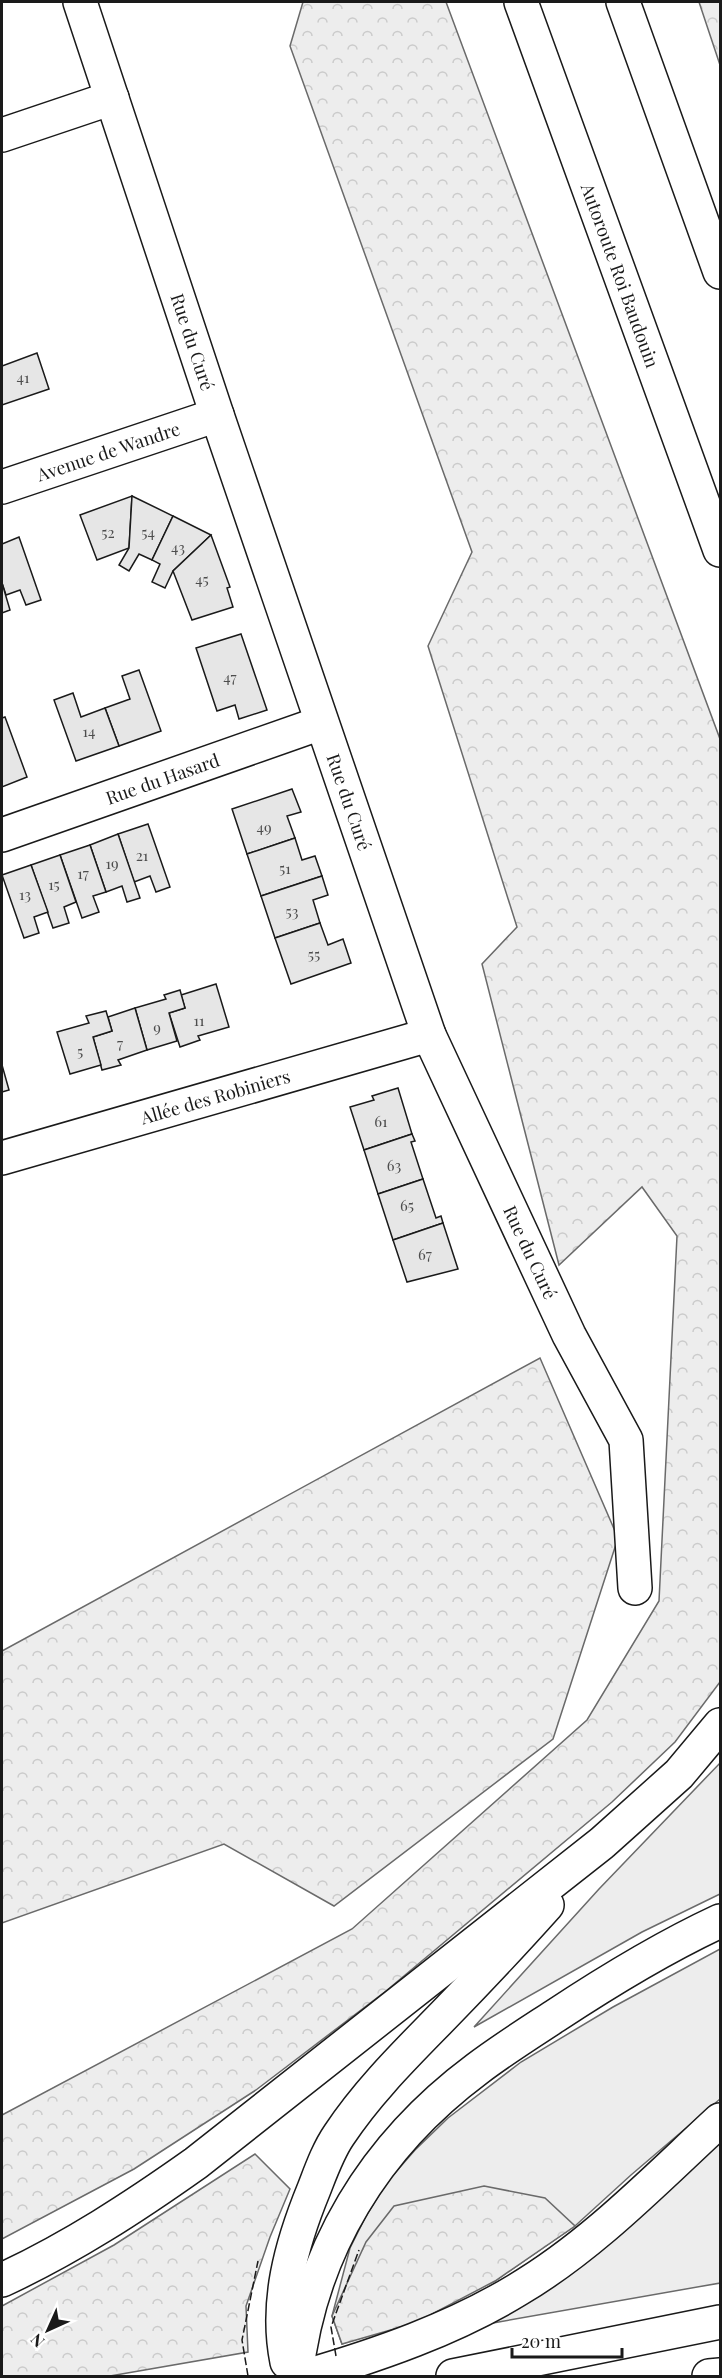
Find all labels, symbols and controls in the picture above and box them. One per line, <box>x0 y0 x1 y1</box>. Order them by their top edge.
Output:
street label: Autoroute Roi Baudouin <box>576 179 665 371</box>
street label: Rue du Curé <box>165 290 220 393</box>
house number: 41 <box>17 367 30 387</box>
street label: Avenue de Wandre <box>32 416 183 487</box>
house number: 52 <box>101 522 115 542</box>
house number: 54 <box>141 522 155 542</box>
house number: 43 <box>171 537 185 557</box>
house number: 45 <box>195 569 209 589</box>
house number: 47 <box>223 667 237 687</box>
house number: 14 <box>83 721 95 741</box>
street label: Rue du Hasard <box>102 748 223 810</box>
street label: Rue du Curé <box>322 750 377 853</box>
house number: 49 <box>256 817 272 837</box>
house number: 21 <box>136 845 149 865</box>
house number: 19 <box>105 853 119 873</box>
house number: 51 <box>279 858 291 878</box>
house number: 17 <box>77 863 89 883</box>
house number: 15 <box>48 874 60 894</box>
house number: 13 <box>19 884 31 904</box>
house number: 53 <box>286 901 299 921</box>
house number: 55 <box>308 944 320 964</box>
house number: 11 <box>193 1010 205 1030</box>
house number: 9 <box>153 1017 161 1037</box>
house number: 7 <box>117 1033 123 1053</box>
house number: 5 <box>77 1041 83 1061</box>
street label: Allée des Robiniers <box>137 1064 293 1130</box>
house number: 61 <box>374 1111 388 1131</box>
house number: 63 <box>387 1155 401 1175</box>
house number: 65 <box>400 1195 414 1215</box>
street label: Rue du Curé <box>498 1201 563 1303</box>
house number: 67 <box>418 1244 432 1264</box>
north arrow <box>18 2300 78 2360</box>
scale bar <box>512 2321 622 2359</box>
text: N <box>25 2329 49 2352</box>
text: 20 m <box>521 2329 561 2353</box>

